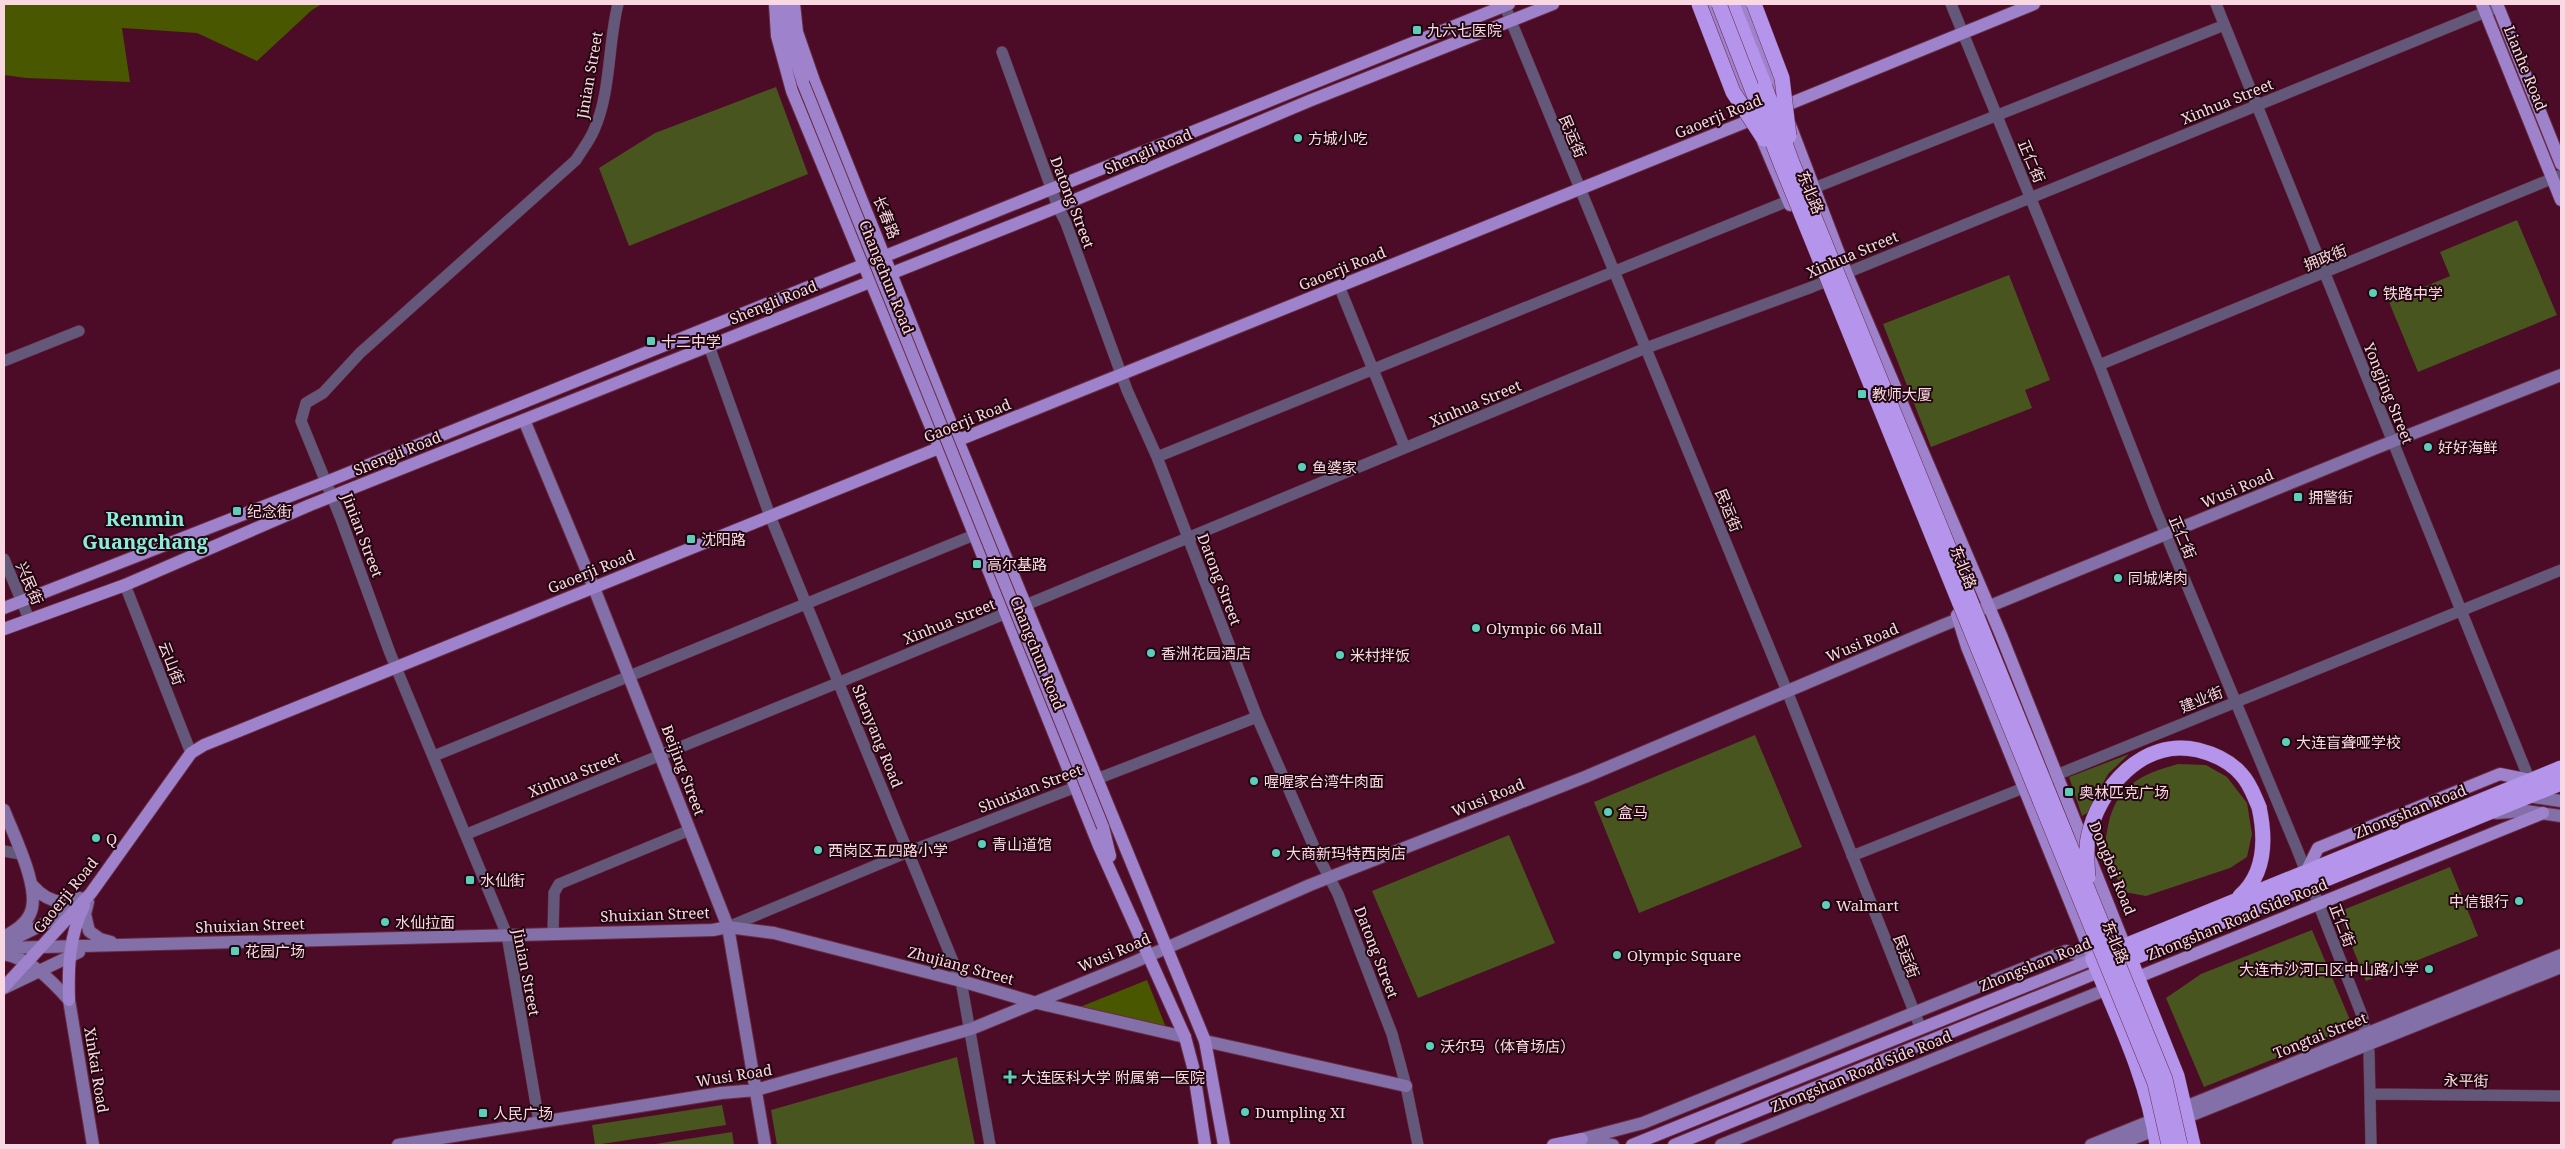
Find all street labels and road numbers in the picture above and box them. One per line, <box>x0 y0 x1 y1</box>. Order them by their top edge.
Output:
street label: Lianhe Road <box>2500 23 2552 113</box>
street label: Jinian Street <box>571 30 607 121</box>
street label: Xinhua Street <box>2178 73 2276 129</box>
street label: Gaoerji Road <box>1671 89 1765 143</box>
street label: 民运街 <box>1555 111 1591 161</box>
street label: Shengli Road <box>1101 124 1195 178</box>
street label: 正仁街 <box>2014 136 2050 186</box>
street label: Datong Street <box>1046 153 1100 251</box>
street label: 东北路 <box>1793 167 1829 217</box>
street label: 长春路 <box>869 192 905 242</box>
street label: Changchun Road <box>855 217 919 337</box>
street label: Xinhua Street <box>1803 226 1901 282</box>
street label: 拥政街 <box>2300 239 2350 275</box>
street label: Gaoerji Road <box>1295 241 1389 295</box>
street label: Shengli Road <box>726 275 820 329</box>
street label: Yongjing Street <box>2359 338 2418 447</box>
street label: Xinhua Street <box>1426 375 1524 431</box>
street label: Gaoerji Road <box>920 393 1014 447</box>
street label: Shengli Road <box>350 426 444 480</box>
street label: Wusi Road <box>2198 464 2276 512</box>
street label: 民运街 <box>1711 485 1747 535</box>
street label: Jinian Street <box>337 489 388 580</box>
street label: 正仁街 <box>2165 512 2201 562</box>
street label: Datong Street <box>1193 530 1247 628</box>
street label: 东北路 <box>1946 542 1982 592</box>
street label: Gaoerji Road <box>544 544 638 598</box>
street label: 兴民街 <box>12 558 48 608</box>
street label: Xinhua Street <box>900 593 998 649</box>
street label: Changchun Road <box>1006 593 1070 713</box>
street label: Wusi Road <box>1823 618 1901 666</box>
street label: 云山街 <box>155 638 189 688</box>
street label: Shenyang Road <box>848 681 908 791</box>
street label: 建业街 <box>2176 681 2226 717</box>
street label: Beijing Street <box>658 722 710 818</box>
street label: Xinhua Street <box>525 746 623 802</box>
street label: Shuixian Street <box>975 759 1085 817</box>
street label: Wusi Road <box>1449 773 1527 821</box>
street label: Zhongshan Road <box>2351 779 2469 843</box>
street label: Dongbei Road <box>2085 818 2141 918</box>
street label: Gaoerji Road <box>28 853 102 937</box>
street label: Zhongshan Road Side Road <box>2144 873 2330 965</box>
street label: 正仁街 <box>2326 900 2360 950</box>
street label: Shuixian Street <box>600 902 710 926</box>
street label: Datong Street <box>1350 903 1404 1001</box>
street label: Shuixian Street <box>195 913 305 937</box>
street label: 东北路 <box>2098 917 2134 967</box>
street label: Jinian Street <box>509 926 545 1017</box>
street label: Wusi Road <box>1075 928 1153 976</box>
street label: 民运街 <box>1890 931 1924 981</box>
street label: Zhongshan Road <box>1976 932 2094 996</box>
street label: Zhujiang Street <box>906 941 1016 989</box>
street label: Tongtai Street <box>2270 1007 2370 1063</box>
street label: Zhongshan Road Side Road <box>1768 1025 1954 1117</box>
street label: Xinkai Road <box>80 1026 114 1114</box>
street label: Wusi Road <box>694 1059 774 1091</box>
street label: 永平街 <box>2443 1070 2489 1090</box>

